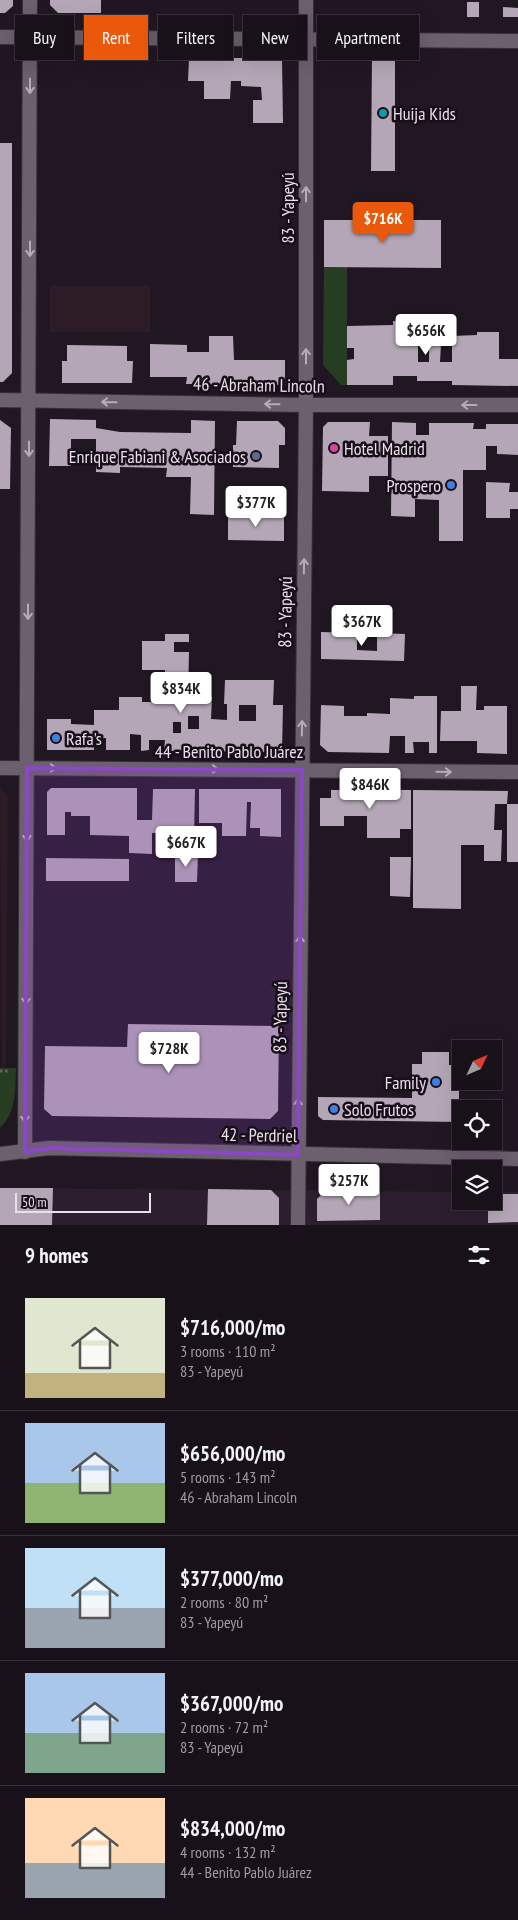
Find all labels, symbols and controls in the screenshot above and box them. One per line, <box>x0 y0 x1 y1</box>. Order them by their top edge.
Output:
chip: Buy <box>15 15 74 60</box>
chip: Rent <box>84 15 148 60</box>
chip: Filters <box>158 15 233 60</box>
chip: New <box>243 15 307 60</box>
chip: Apartment <box>317 15 419 60</box>
one-way arrow <box>25 78 35 94</box>
place label: Huija Kids <box>393 102 456 125</box>
marker: Huija Kids <box>377 107 389 119</box>
street label: 83 - Yapeyú <box>276 172 299 244</box>
one-way arrow <box>301 186 311 202</box>
pin: $716K <box>348 202 418 244</box>
text: $716K <box>364 208 402 228</box>
one-way arrow <box>25 240 35 257</box>
pin: $656K <box>391 314 461 356</box>
text: $656K <box>407 320 445 340</box>
one-way arrow <box>301 349 311 365</box>
street label: 46 - Abraham Lincoln <box>193 372 325 398</box>
one-way arrow <box>102 397 118 407</box>
one-way arrow <box>264 400 280 409</box>
one-way arrow <box>462 400 478 410</box>
place label: Hotel Madrid <box>344 437 425 460</box>
one-way arrow <box>24 441 34 457</box>
marker: Hotel Madrid <box>328 442 340 454</box>
place label: Enrique Fabiani & Asociados <box>69 445 246 468</box>
marker: Enrique Fabiani & Asociados <box>250 450 262 462</box>
place label: Prospero <box>387 474 441 497</box>
marker: Prospero <box>445 479 457 491</box>
pin: $377K <box>221 486 291 528</box>
text: $377K <box>237 492 275 512</box>
one-way arrow <box>299 558 309 574</box>
street label: 83 - Yapeyú <box>273 576 297 648</box>
one-way arrow <box>23 604 33 620</box>
pin: $367K <box>327 604 397 647</box>
text: $367K <box>343 611 381 631</box>
pin: $834K <box>146 672 216 714</box>
text: $834K <box>162 678 200 698</box>
one-way arrow <box>297 721 307 737</box>
place label: Rafa's <box>66 727 102 750</box>
marker: Rafa's <box>50 732 62 744</box>
street label: 44 - Benito Pablo Juárez <box>155 740 303 763</box>
one-way arrow <box>40 763 56 773</box>
one-way arrow <box>202 764 219 774</box>
one-way arrow <box>435 767 451 776</box>
pin: $846K <box>335 768 405 810</box>
text: $846K <box>351 774 389 794</box>
one-way arrow <box>22 826 31 842</box>
pin: $667K <box>151 826 221 868</box>
text: $667K <box>167 832 205 852</box>
one-way arrow <box>295 936 305 952</box>
street label: 83 - Yapeyú <box>268 981 292 1053</box>
one-way arrow <box>21 988 31 1005</box>
pin: $728K <box>134 1032 204 1074</box>
text: $728K <box>150 1038 188 1058</box>
north arrow <box>452 1040 502 1090</box>
map controls <box>452 1040 502 1210</box>
place label: Family <box>385 1071 426 1094</box>
marker: Family <box>430 1076 442 1088</box>
one-way arrow <box>293 1098 303 1114</box>
place label: Solo Frutos <box>344 1098 414 1121</box>
button: locate <box>452 1100 502 1150</box>
marker: Solo Frutos <box>328 1103 340 1115</box>
one-way arrow <box>20 1106 30 1122</box>
street label: 42 - Perdriel <box>221 1123 298 1147</box>
button: layers <box>452 1160 502 1210</box>
pin: $257K <box>314 1164 384 1206</box>
text: $257K <box>330 1170 368 1190</box>
scale bar <box>15 1190 151 1213</box>
text: 50 m <box>22 1193 47 1211</box>
icon: filters <box>465 1241 493 1269</box>
text: 9 homes <box>25 1242 88 1269</box>
text: $716,000/mo <box>180 1314 285 1341</box>
icon: home <box>65 1318 125 1378</box>
text: 3 rooms · 110 m² <box>180 1341 276 1361</box>
text: 83 - Yapeyú <box>180 1361 243 1381</box>
text: $656,000/mo <box>180 1440 285 1467</box>
icon: home <box>65 1443 125 1503</box>
text: 5 rooms · 143 m² <box>180 1467 276 1487</box>
text: 46 - Abraham Lincoln <box>180 1487 297 1507</box>
text: $377,000/mo <box>180 1565 283 1592</box>
icon: home <box>65 1568 125 1628</box>
text: 2 rooms · 80 m² <box>180 1592 268 1612</box>
text: 83 - Yapeyú <box>180 1612 243 1632</box>
text: $367,000/mo <box>180 1690 283 1717</box>
icon: home <box>65 1693 125 1753</box>
text: 2 rooms · 72 m² <box>180 1717 268 1737</box>
text: 83 - Yapeyú <box>180 1737 243 1757</box>
text: $834,000/mo <box>180 1815 285 1842</box>
icon: home <box>65 1818 125 1878</box>
text: 4 rooms · 132 m² <box>180 1842 276 1862</box>
text: 44 - Benito Pablo Juárez <box>180 1862 312 1882</box>

